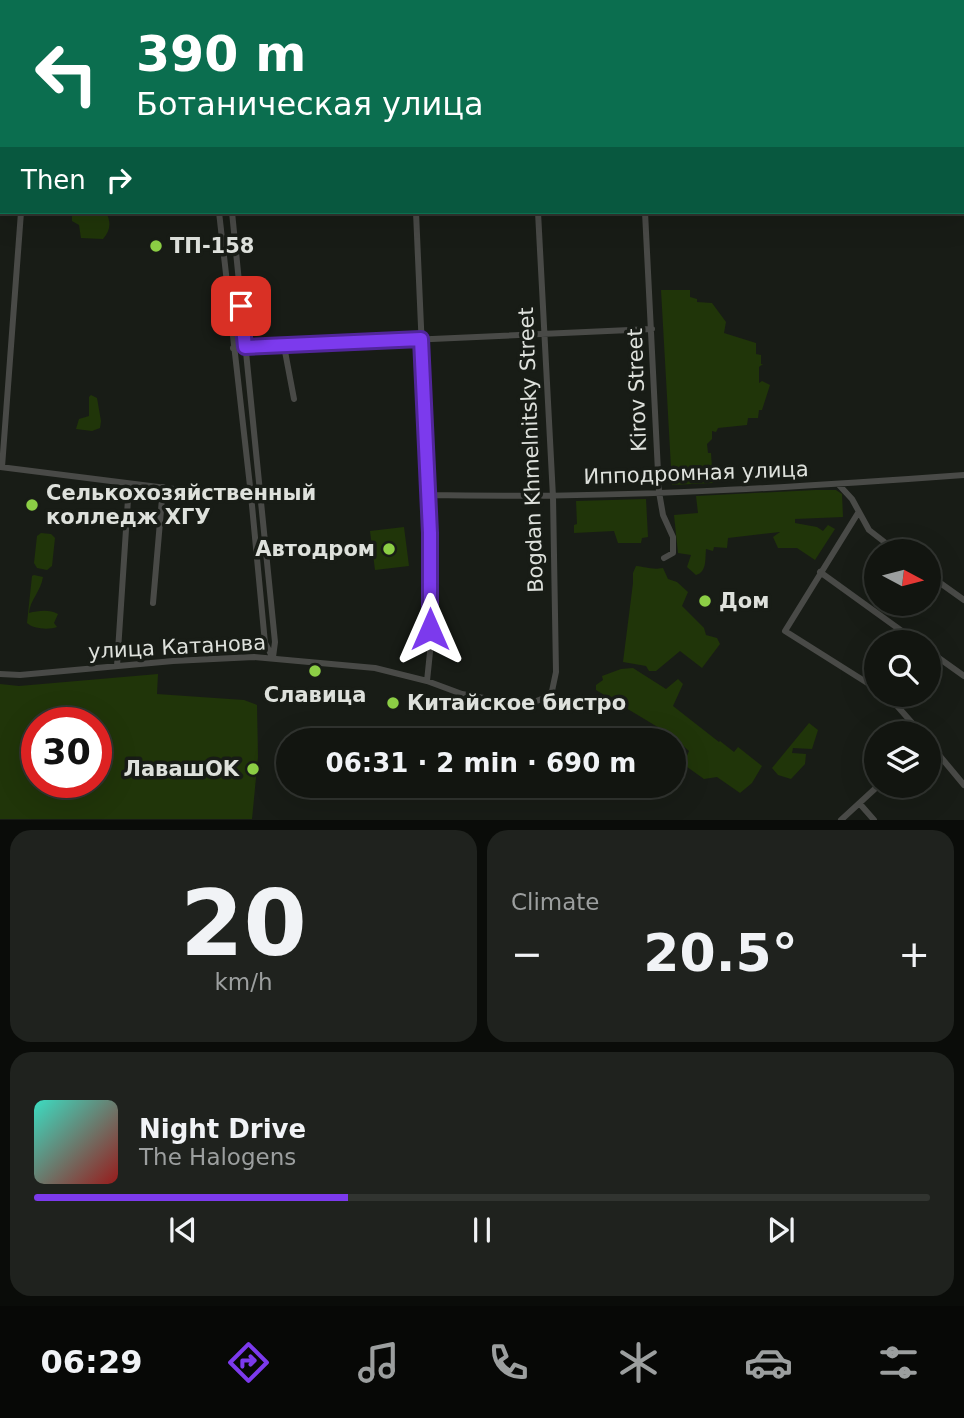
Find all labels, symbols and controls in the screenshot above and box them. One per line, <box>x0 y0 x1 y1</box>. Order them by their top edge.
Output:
text: 390 m <box>136 26 306 83</box>
icon: left <box>21 28 112 119</box>
text: Ботаническая улица <box>136 85 484 123</box>
icon: right <box>100 161 138 199</box>
text: Then <box>21 165 86 195</box>
place label: ТП-158 <box>170 234 254 258</box>
marker: ТП-158 <box>148 238 164 254</box>
pin <box>211 276 271 336</box>
icon: arrive <box>222 287 260 325</box>
street label: Bogdan Khmelnitsky Street <box>514 307 548 593</box>
street label: Kirov Street <box>623 328 651 452</box>
street label: Ипподромная улица <box>583 457 809 489</box>
place label: Селькохозяйственный колледж ХГУ <box>46 481 316 529</box>
marker: Селькохозяйственный колледж ХГУ <box>24 497 40 513</box>
place label: Автодром <box>255 537 375 561</box>
north arrow <box>864 539 942 616</box>
map controls <box>864 539 941 798</box>
marker: Автодром <box>381 541 397 557</box>
place label: Дом <box>719 589 769 613</box>
position arrow <box>393 592 467 666</box>
marker: Дом <box>697 593 713 609</box>
street label: улица Катанова <box>87 630 267 664</box>
button: search <box>864 630 941 707</box>
marker: Славица <box>307 663 323 679</box>
place label: Славица <box>264 683 366 707</box>
place label: Китайское бистро <box>407 691 626 715</box>
marker: Китайское бистро <box>385 695 401 711</box>
speed limit sign: 30 <box>21 707 112 798</box>
button: layers <box>864 721 941 798</box>
text: 06:31 · 2 min · 690 m <box>326 748 636 778</box>
place label: ЛавашOK <box>124 757 240 781</box>
marker: ЛавашOK <box>245 761 261 777</box>
text: 20 <box>180 871 307 976</box>
text: Climate <box>511 889 600 915</box>
text: 20.5° <box>643 923 798 983</box>
text: − <box>511 932 543 976</box>
text: + <box>898 932 930 976</box>
text: km/h <box>214 969 273 995</box>
text: Night Drive <box>139 1114 306 1144</box>
text: The Halogens <box>139 1144 296 1170</box>
icon: previous <box>164 1211 202 1249</box>
icon: pause <box>463 1211 501 1249</box>
icon: next <box>762 1211 800 1249</box>
icon: directions <box>224 1338 273 1387</box>
icon: music <box>354 1338 403 1387</box>
icon: phone <box>484 1338 533 1387</box>
icon: climate <box>614 1338 663 1387</box>
icon: car <box>744 1338 793 1387</box>
icon: filters <box>874 1338 923 1387</box>
text: 06:29 <box>41 1343 142 1381</box>

